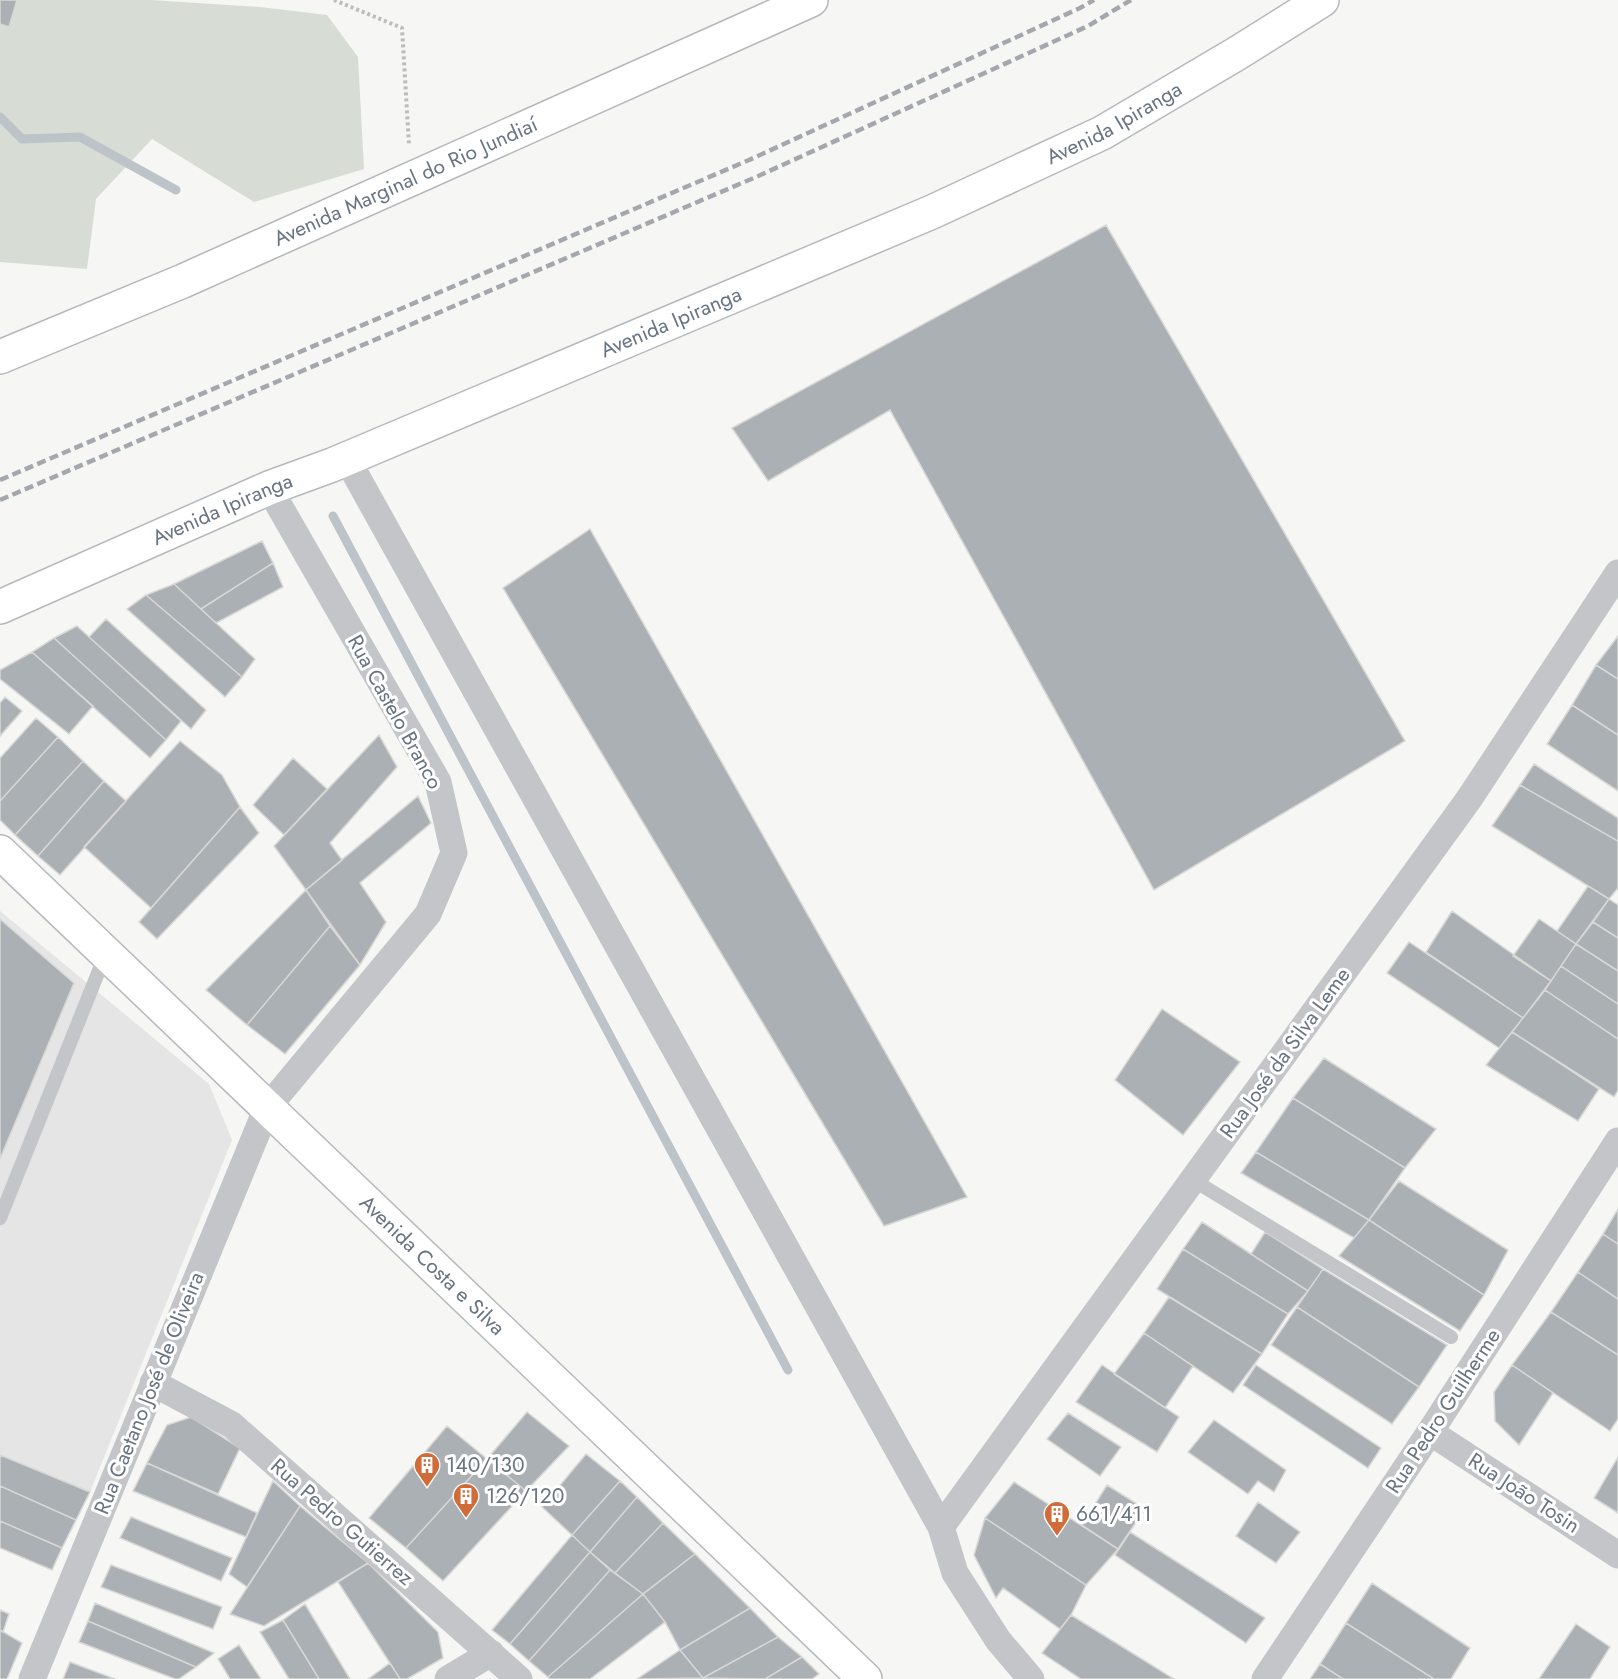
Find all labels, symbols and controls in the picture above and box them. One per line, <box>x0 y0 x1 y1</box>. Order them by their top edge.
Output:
street label: Avenida Ipiranga <box>1041 74 1188 172</box>
street label: Avenida Marginal do Rio Jundiaí <box>269 109 544 254</box>
street label: Avenida Ipiranga <box>596 279 746 365</box>
street label: Avenida Ipiranga <box>147 466 297 553</box>
street label: Rua Castelo Branco <box>340 629 450 795</box>
street label: Rua José da Silva Leme <box>1213 961 1357 1145</box>
street label: Avenida Costa e Silva <box>353 1188 512 1342</box>
street label: Rua Caetano José de Oliveira <box>87 1267 211 1519</box>
street label: Rua Pedro Guilherme <box>1378 1322 1508 1499</box>
street label: Rua João Tosin <box>1462 1446 1586 1540</box>
building icon: 140/130 <box>412 1450 442 1488</box>
place label: 140/130 <box>446 1450 525 1480</box>
street label: Rua Pedro Gutierrez <box>264 1452 420 1593</box>
building icon: 126/120 <box>451 1481 481 1519</box>
place label: 126/120 <box>486 1481 564 1511</box>
building icon: 661/411 <box>1042 1499 1072 1537</box>
place label: 661/411 <box>1076 1499 1152 1529</box>

